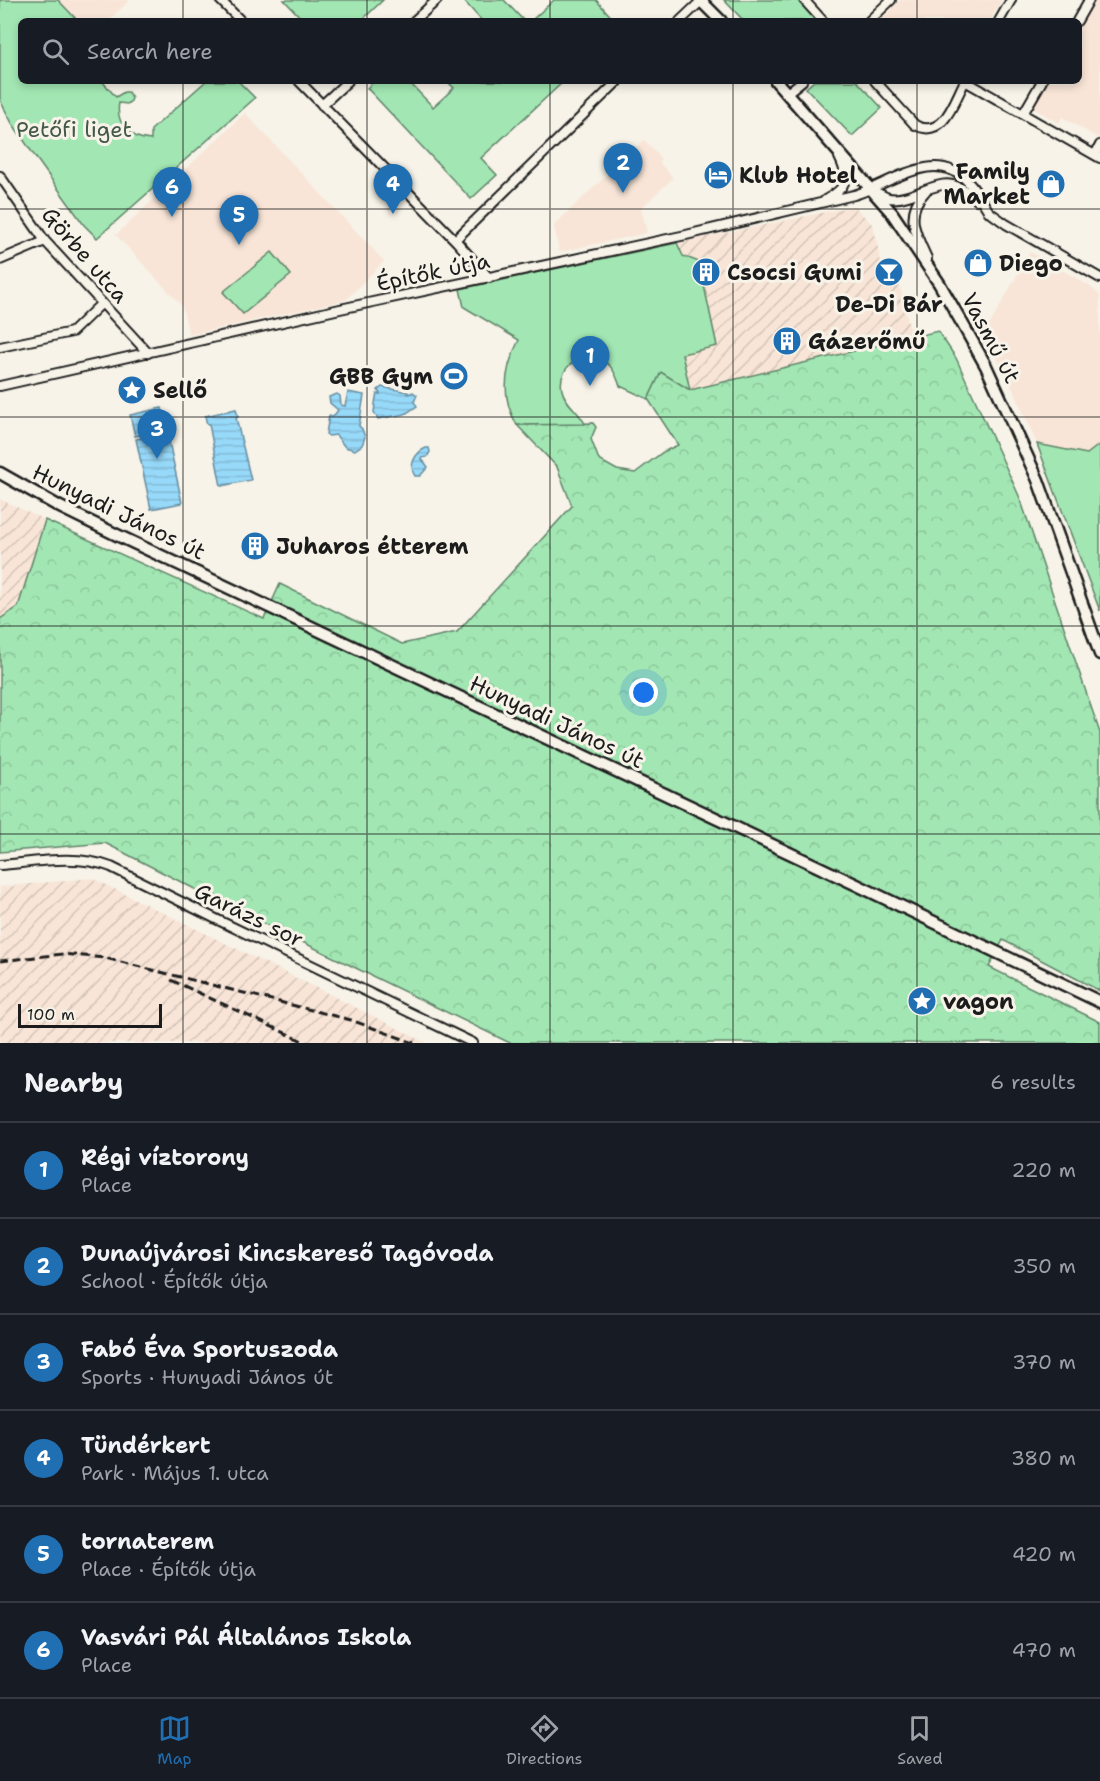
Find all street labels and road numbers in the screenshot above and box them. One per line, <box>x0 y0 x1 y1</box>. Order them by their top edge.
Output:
street label: Görbe utca <box>35 201 135 309</box>
street label: Építők útja <box>374 246 493 298</box>
street label: Vasmű út <box>955 288 1027 388</box>
street label: Hunyadi János út <box>28 457 210 567</box>
street label: Hunyadi János út <box>465 669 649 775</box>
street label: Garázs sor <box>190 876 308 954</box>

